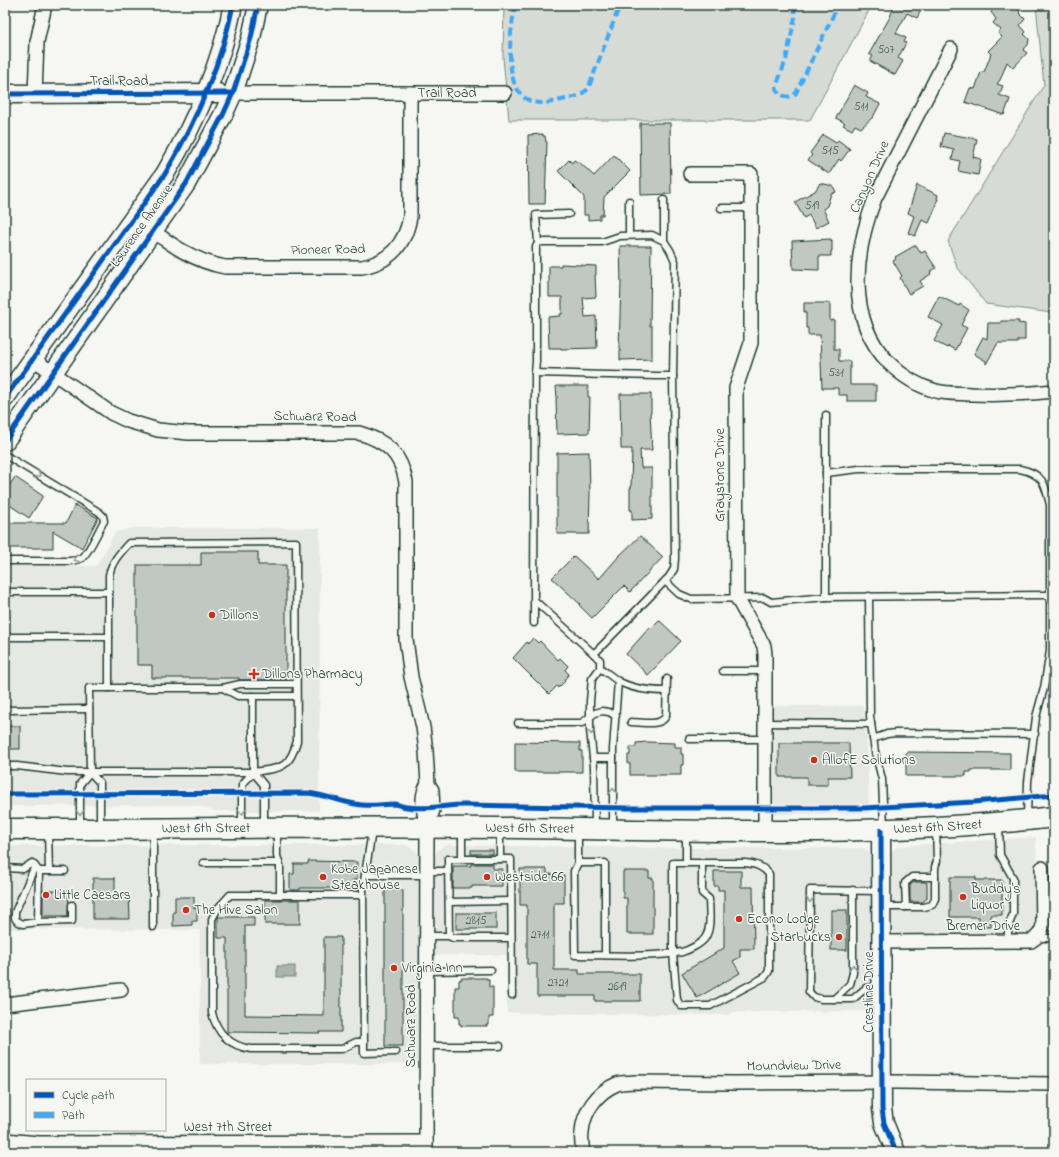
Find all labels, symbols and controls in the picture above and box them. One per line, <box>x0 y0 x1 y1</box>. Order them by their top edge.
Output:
house number: 507 <box>878 41 895 59</box>
street label: Trail Road <box>90 71 149 92</box>
street label: Trail Road <box>418 83 477 104</box>
house number: 511 <box>854 98 868 116</box>
street label: Canyon Drive <box>845 137 897 217</box>
house number: 515 <box>821 142 839 160</box>
street label: Lawrence Avenue <box>105 180 179 272</box>
house number: 519 <box>805 197 820 215</box>
street label: Pioneer Road <box>290 239 366 261</box>
house number: 531 <box>828 364 844 382</box>
street label: Schwarz Road <box>273 406 357 428</box>
street label: Graystone Drive <box>710 428 732 522</box>
one-way arrow <box>34 470 41 478</box>
one-way arrow <box>73 554 80 563</box>
place label: Dillons <box>219 605 259 626</box>
marker: Dillons <box>207 610 217 620</box>
place label: Dillons Pharmacy <box>261 664 363 686</box>
marker: Dillons Pharmacy <box>249 669 259 679</box>
one-way arrow <box>586 729 595 735</box>
place label: AllofE Solutions <box>822 750 916 771</box>
marker: AllofE Solutions <box>809 755 819 765</box>
one-way arrow <box>609 788 617 794</box>
one-way arrow <box>238 809 246 815</box>
one-way arrow <box>76 810 84 816</box>
street label: West 6th Street <box>893 813 983 840</box>
street label: West 6th Street <box>162 817 251 839</box>
street label: West 6th Street <box>485 817 575 839</box>
place label: Kobe Japanese Steakhouse <box>331 859 419 896</box>
place label: Westside 66 <box>495 867 564 888</box>
marker: Kobe Japanese Steakhouse <box>318 872 328 882</box>
marker: Westside 66 <box>482 872 492 882</box>
place label: Buddy's Liquor <box>970 879 1021 916</box>
place label: Little Caesars <box>54 885 131 906</box>
marker: Little Caesars <box>41 890 51 900</box>
marker: Buddy's Liquor <box>958 892 968 902</box>
one-way arrow <box>806 897 814 903</box>
place label: The Hive Salon <box>194 900 278 921</box>
marker: The Hive Salon <box>181 905 191 915</box>
place label: Econo Lodge <box>747 909 820 931</box>
house number: 2815 <box>465 912 487 930</box>
marker: Econo Lodge <box>734 914 744 924</box>
street label: Bremer Drive <box>945 916 1021 937</box>
house number: 2711 <box>531 926 549 944</box>
place label: Starbucks <box>771 927 831 948</box>
marker: Starbucks <box>834 932 844 942</box>
street label: Crestline Drive <box>859 951 880 1032</box>
place label: Virginia Inn <box>401 958 463 980</box>
marker: Virginia Inn <box>389 963 399 973</box>
one-way arrow <box>849 964 857 970</box>
house number: 2721 <box>548 974 569 992</box>
house number: 2619 <box>608 978 627 996</box>
street label: Schwarz Road <box>401 984 422 1067</box>
street label: Moundview Drive <box>747 1055 842 1077</box>
legend <box>26 1079 166 1131</box>
text: Cycle path <box>62 1087 114 1106</box>
text: Path <box>62 1107 85 1125</box>
street label: West 7th Street <box>184 1117 272 1138</box>

